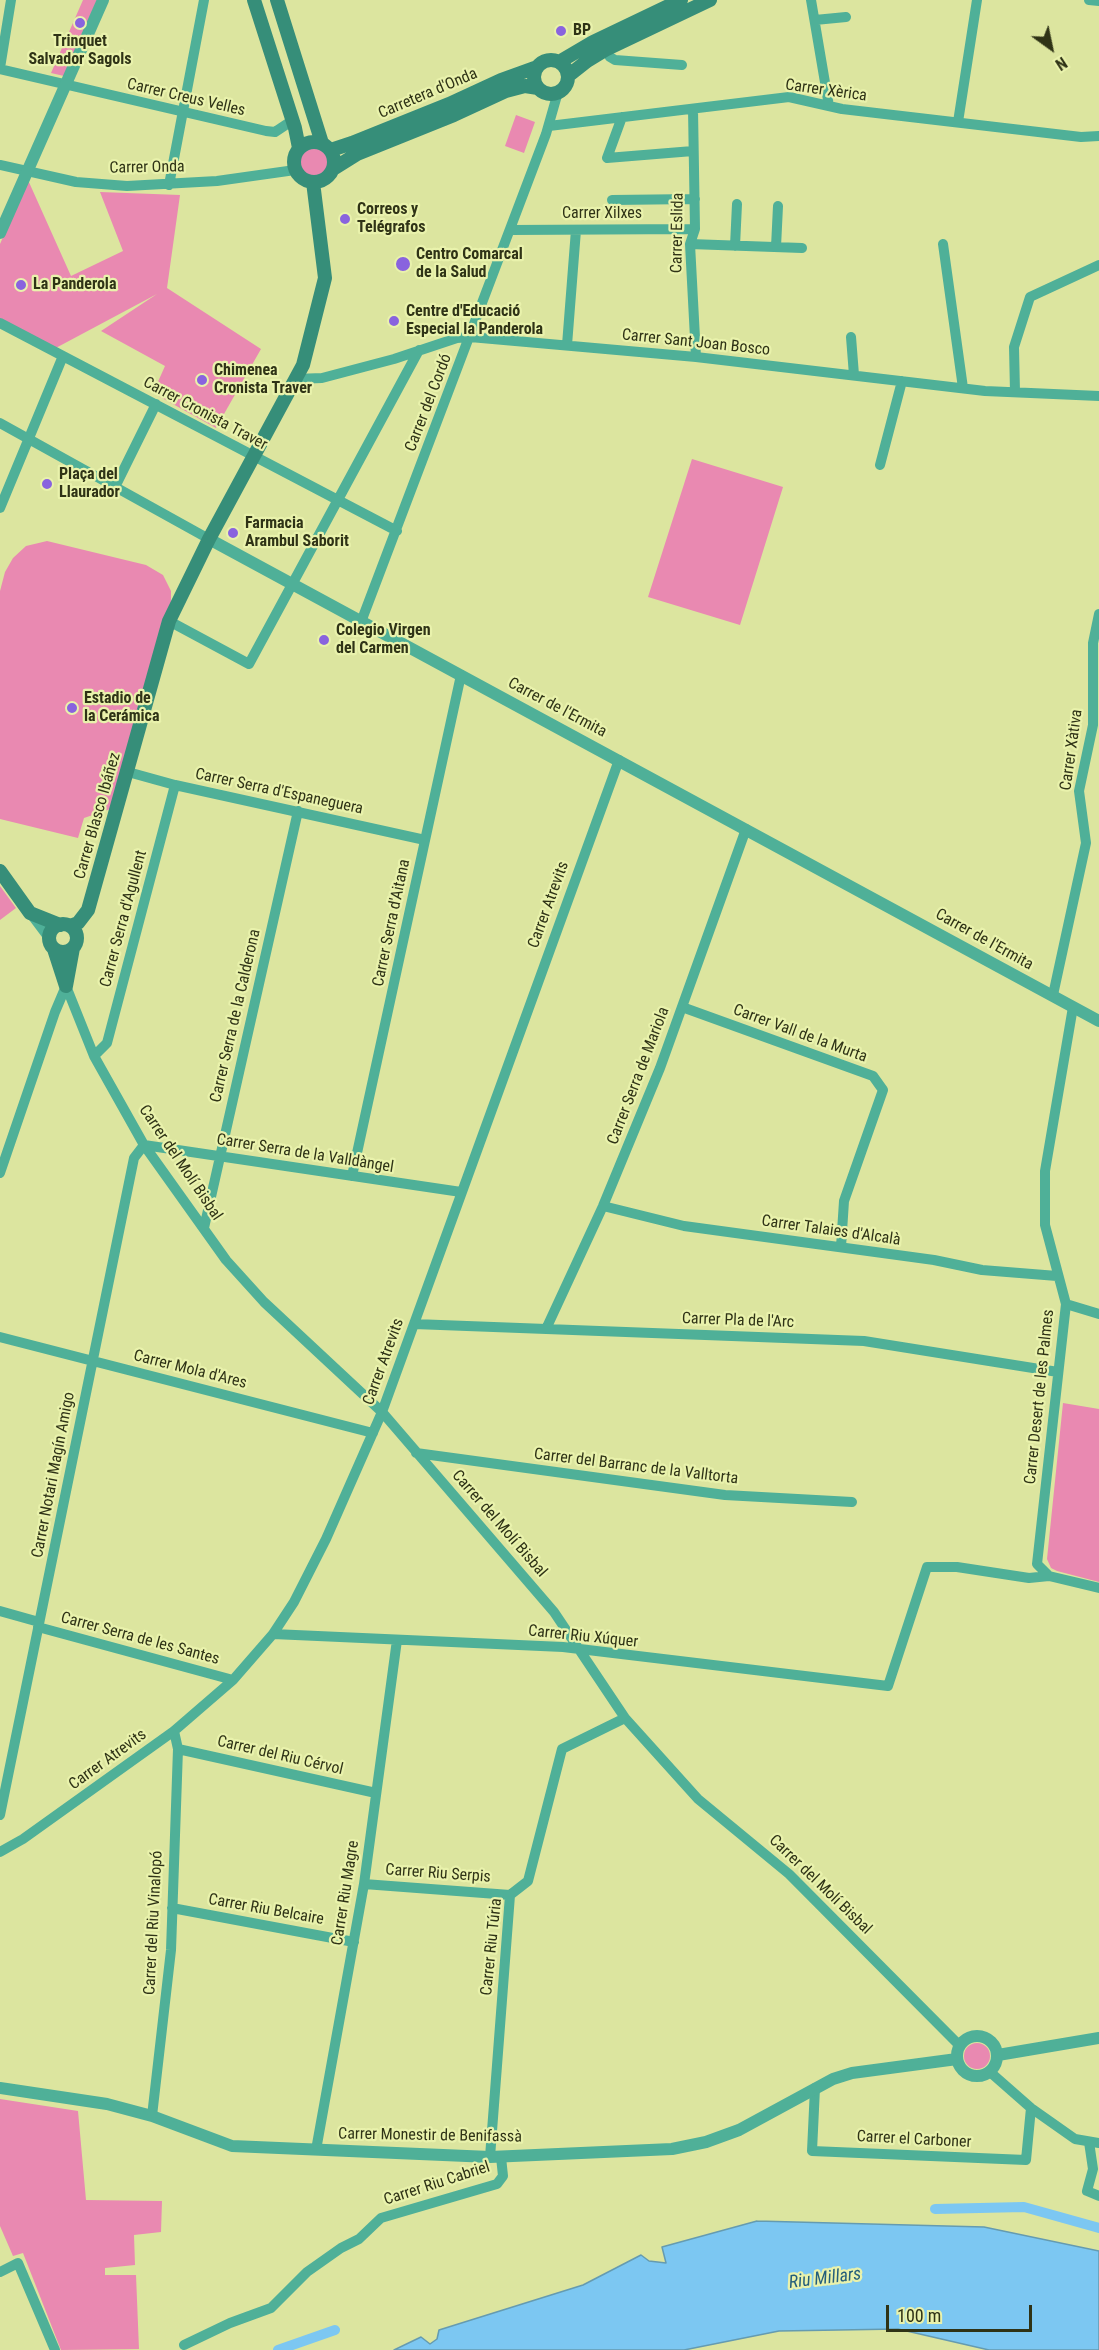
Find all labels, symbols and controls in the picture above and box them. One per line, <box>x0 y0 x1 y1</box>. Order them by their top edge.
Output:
marker: Trinquet Salvador Sagols <box>73 16 87 30</box>
north arrow <box>1021 18 1081 78</box>
place label: BP <box>573 21 591 41</box>
marker: BP <box>554 24 568 38</box>
place label: Trinquet Salvador Sagols <box>28 32 132 70</box>
text: N <box>1052 53 1070 74</box>
street label: Carretera d'Onda <box>376 65 480 123</box>
street label: Carrer Creus Velles <box>125 75 247 121</box>
street label: Carrer Xèrica <box>784 76 868 106</box>
street label: Carrer Onda <box>109 158 185 178</box>
street label: Carrer Eslida <box>668 193 688 273</box>
place label: Correos y Telégrafos <box>357 200 425 238</box>
street label: Carrer Xilxes <box>562 204 642 224</box>
marker: Correos y Telégrafos <box>338 212 352 226</box>
place label: Centro Comarcal de la Salud <box>416 245 523 283</box>
marker: Centro Comarcal de la Salud <box>394 255 412 273</box>
place label: La Panderola <box>33 275 116 295</box>
marker: La Panderola <box>14 278 28 292</box>
place label: Centre d'Educació Especial la Panderola <box>406 302 543 340</box>
marker: Centre d'Educació Especial la Panderola <box>387 314 401 328</box>
street label: Carrer Sant Joan Bosco <box>621 326 771 360</box>
street label: Carrer del Cordó <box>402 351 456 455</box>
place label: Chimenea Cronista Traver <box>214 361 312 399</box>
street label: Carrer Cronista Traver <box>140 373 270 455</box>
marker: Chimenea Cronista Traver <box>195 373 209 387</box>
place label: Plaça del Llaurador <box>59 465 120 503</box>
marker: Plaça del Llaurador <box>40 477 54 491</box>
place label: Farmacia Arambul Saborit <box>245 514 349 552</box>
marker: Farmacia Arambul Saborit <box>226 526 240 540</box>
place label: Colegio Virgen del Carmen <box>336 621 431 659</box>
marker: Colegio Virgen del Carmen <box>317 633 331 647</box>
street label: Carrer de l'Ermita <box>504 674 610 742</box>
place label: Estadio de la Cerámica <box>84 689 159 727</box>
marker: Estadio de la Cerámica <box>65 701 79 715</box>
street label: Carrer Xàtiva <box>1057 708 1087 792</box>
street label: Carrer Blasco Ibáñez <box>71 751 125 881</box>
street label: Carrer Serra d'Espaneguera <box>193 765 365 819</box>
street label: Carrer Serra d'Agullent <box>96 848 152 990</box>
street label: Carrer Serra d'Aitana <box>369 858 415 988</box>
street label: Carrer Atrevits <box>524 859 574 951</box>
street label: Carrer de l'Ermita <box>932 905 1036 975</box>
street label: Carrer Serra de la Calderona <box>207 928 265 1104</box>
street label: Carrer Vall de la Murta <box>730 1001 870 1067</box>
street label: Carrer Serra de Mariola <box>604 1005 674 1147</box>
street label: Carrer del Molí Bisbal <box>134 1102 226 1224</box>
street label: Carrer Serra de la Valldàngel <box>215 1131 395 1177</box>
street label: Carrer Talaies d'Alcalà <box>760 1212 902 1250</box>
street label: Carrer Pla de l'Arc <box>682 1309 794 1333</box>
street label: Carrer Desert de les Palmes <box>1021 1309 1059 1485</box>
street label: Carrer Atrevits <box>359 1316 409 1408</box>
street label: Carrer Mola d'Ares <box>131 1347 249 1393</box>
street label: Carrer Notari Magín Amigo <box>28 1390 80 1560</box>
street label: Carrer del Barranc de la Valltorta <box>533 1445 739 1489</box>
street label: Carrer del Molí Bisbal <box>447 1467 551 1581</box>
street label: Carrer Serra de les Santes <box>59 1609 221 1669</box>
street label: Carrer Riu Xúquer <box>527 1622 639 1652</box>
street label: Carrer Atrevits <box>66 1726 150 1794</box>
street label: Carrer del Riu Cérvol <box>215 1732 345 1780</box>
street label: Carrer del Molí Bisbal <box>765 1831 875 1939</box>
street label: Carrer Riu Magre <box>328 1839 364 1947</box>
street label: Carrer del Riu Vinalopó <box>141 1850 167 1996</box>
street label: Carrer Riu Serpis <box>385 1861 491 1887</box>
street label: Carrer Riu Belcaire <box>207 1890 325 1930</box>
street label: Carrer Riu Túria <box>477 1898 507 1996</box>
street label: Carrer Monestir de Benifassà <box>338 2125 522 2147</box>
street label: Carrer el Carboner <box>856 2127 972 2153</box>
street label: Carrer Riu Cabriel <box>382 2158 492 2210</box>
water label: Riu Millars <box>788 2264 862 2294</box>
scale bar <box>889 2293 1034 2331</box>
text: 100 m <box>897 2305 941 2326</box>

